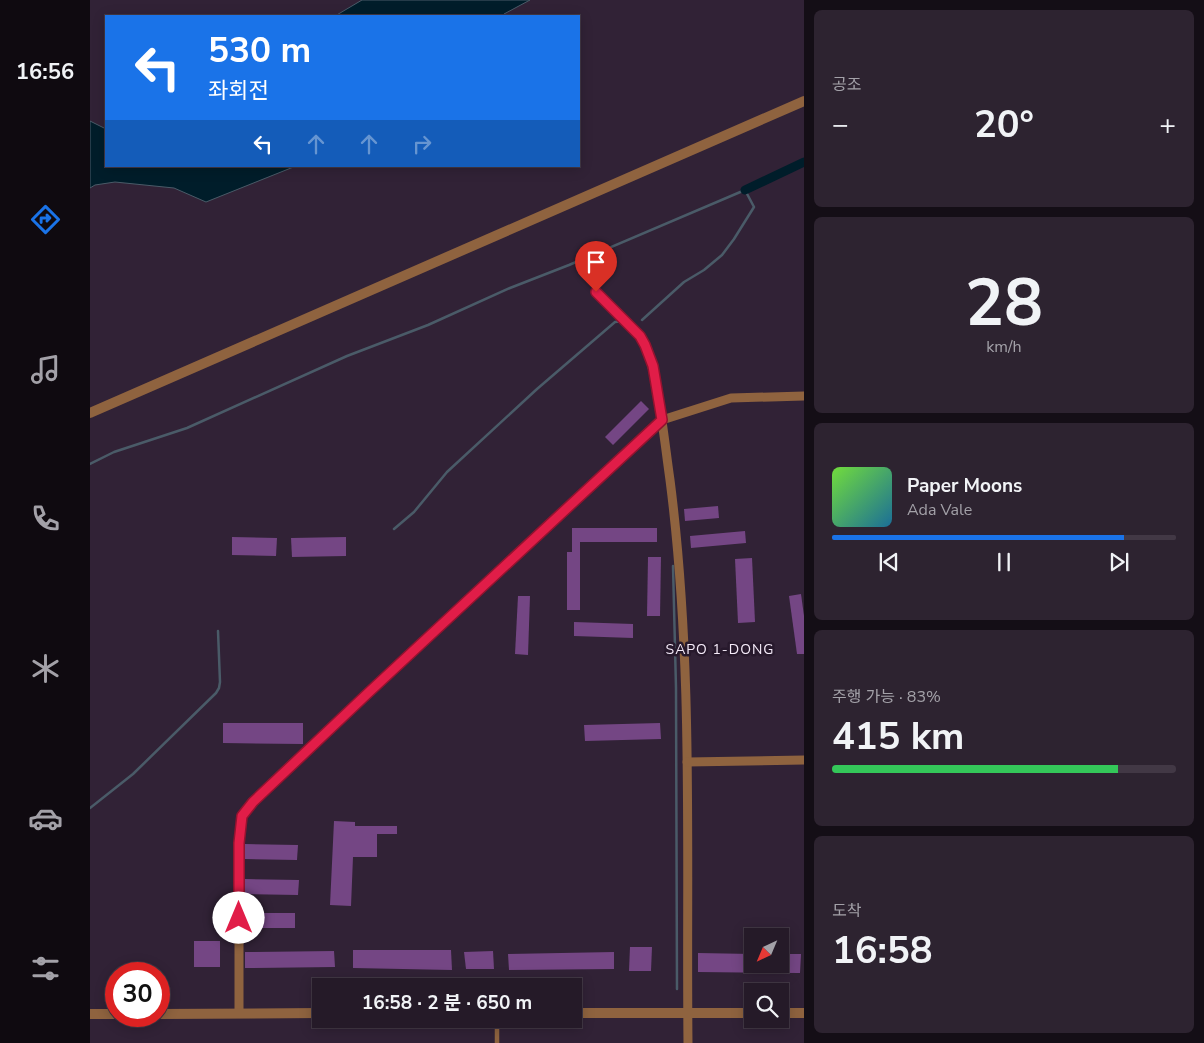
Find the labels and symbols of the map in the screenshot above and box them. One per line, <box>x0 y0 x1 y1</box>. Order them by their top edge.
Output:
pin <box>575 241 617 292</box>
district label: SAPO 1-DONG <box>666 640 774 659</box>
position arrow <box>212 891 264 943</box>
north arrow <box>744 928 789 972</box>
speed limit sign: 30 <box>105 962 170 1027</box>

